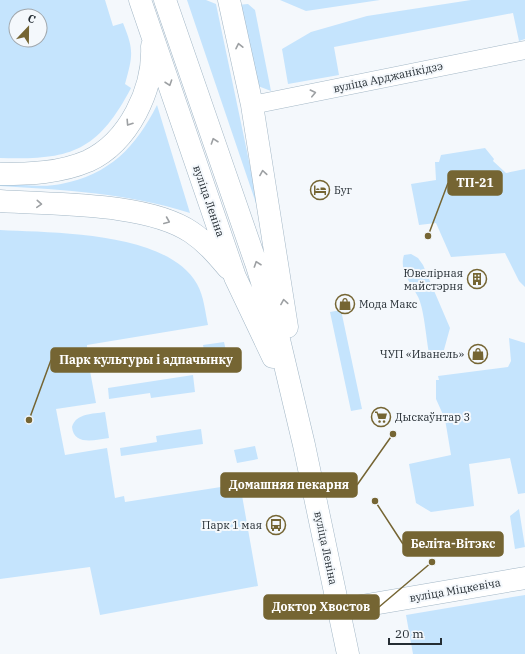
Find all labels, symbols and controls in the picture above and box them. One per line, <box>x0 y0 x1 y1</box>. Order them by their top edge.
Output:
north arrow <box>8 8 48 48</box>
text: С <box>26 11 38 27</box>
one-way arrow <box>235 43 243 49</box>
street label: вуліца Арджанікідзэ <box>332 59 444 95</box>
one-way arrow <box>164 80 173 87</box>
one-way arrow <box>309 89 316 98</box>
one-way arrow <box>126 119 134 126</box>
one-way arrow <box>211 138 219 145</box>
street label: вуліца Леніна <box>190 163 228 239</box>
one-way arrow <box>259 170 268 176</box>
callout: ТП-21 <box>448 171 502 195</box>
text: ТП-21 <box>456 175 494 190</box>
hotel icon: Буг <box>309 179 331 201</box>
place label: Буг <box>334 183 352 197</box>
one-way arrow <box>36 199 42 208</box>
one-way arrow <box>163 216 170 224</box>
one-way arrow <box>253 261 261 268</box>
place label: Ювелірная майстэрня <box>404 266 463 293</box>
building icon: Ювелірная майстэрня <box>466 268 488 290</box>
shop icon: Мода Макс <box>334 293 356 315</box>
place label: Мода Макс <box>359 297 418 311</box>
one-way arrow <box>280 299 289 305</box>
shop icon: ЧУП «Иванель» <box>467 343 489 365</box>
place label: ЧУП «Иванель» <box>380 347 464 361</box>
callout: Парк культуры і адпачынку <box>51 348 241 372</box>
text: Парк культуры і адпачынку <box>59 352 233 367</box>
supermarket icon: Дыскаўнтар 3 <box>370 406 392 428</box>
place label: Дыскаўнтар 3 <box>395 410 470 424</box>
callout: Домашняя пекарня <box>221 473 357 497</box>
text: Домашняя пекарня <box>229 477 349 492</box>
street label: вуліца Леніна <box>311 510 341 586</box>
bus stop icon: Парк 1 мая <box>265 514 287 536</box>
place label: Парк 1 мая <box>202 518 262 532</box>
callout: Беліта-Вітэкс <box>403 532 503 556</box>
text: Беліта-Вітэкс <box>411 536 496 551</box>
street label: вуліца Міцкевіча <box>408 575 502 605</box>
callout: Доктор Хвостов <box>264 595 379 619</box>
text: Доктор Хвостов <box>272 599 370 614</box>
scale bar <box>389 620 441 646</box>
text: 20 m <box>395 626 424 641</box>

